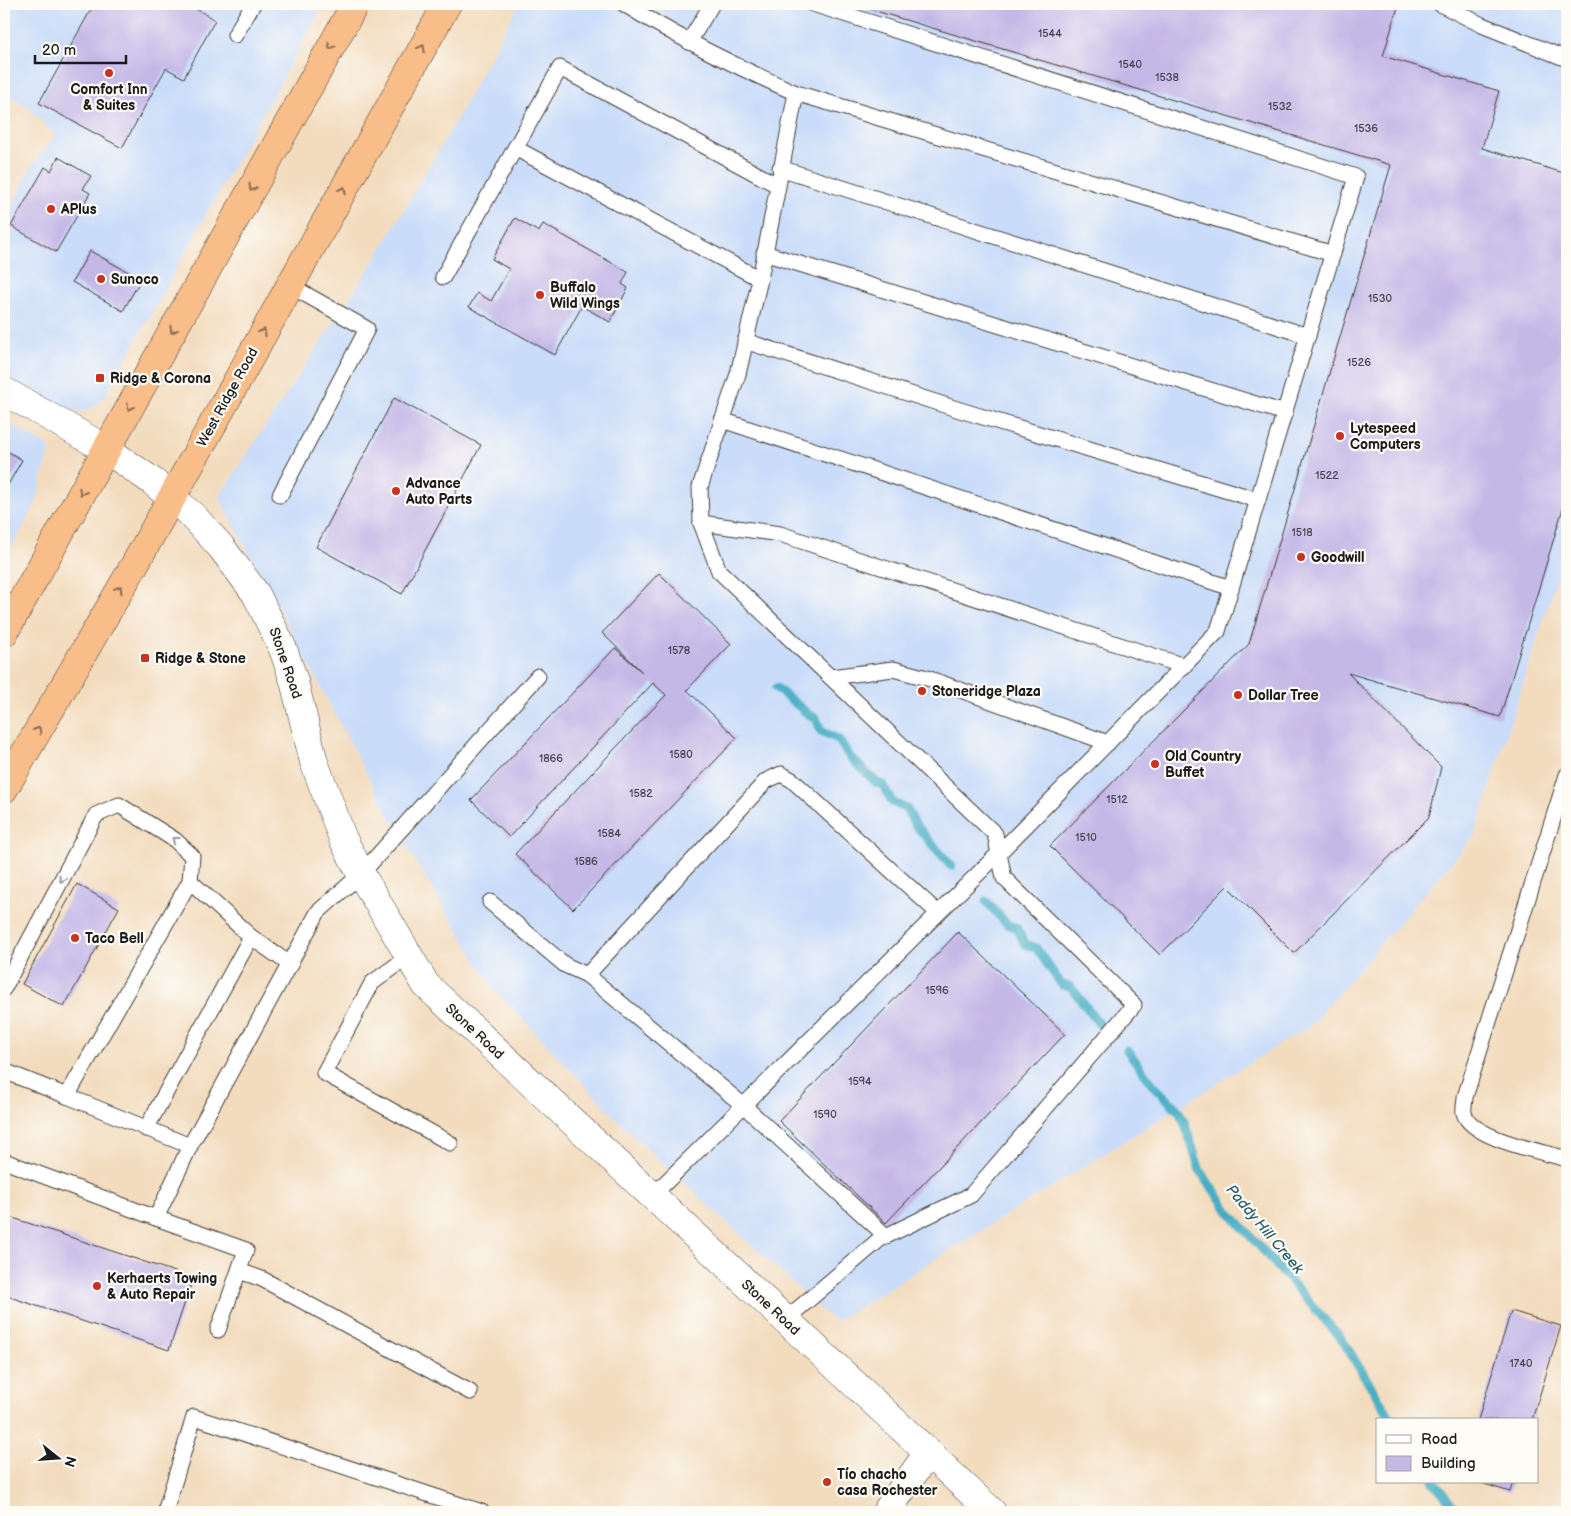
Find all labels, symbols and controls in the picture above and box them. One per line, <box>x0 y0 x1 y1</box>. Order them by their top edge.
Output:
house number: 1544 <box>1038 27 1062 40</box>
scale bar <box>35 32 126 64</box>
text: 20 m <box>42 41 76 60</box>
one-way arrow <box>327 41 337 50</box>
one-way arrow <box>416 45 426 54</box>
house number: 1540 <box>1118 58 1142 71</box>
marker: Comfort Inn & Suites <box>103 67 115 79</box>
house number: 1538 <box>1155 71 1179 84</box>
place label: Comfort Inn & Suites <box>70 81 148 114</box>
house number: 1532 <box>1268 100 1292 113</box>
house number: 1536 <box>1354 122 1378 135</box>
one-way arrow <box>248 183 258 192</box>
one-way arrow <box>336 186 346 195</box>
place label: APlus <box>60 201 97 218</box>
marker: APlus <box>45 203 57 215</box>
place label: Sunoco <box>111 271 159 288</box>
marker: Sunoco <box>95 273 107 285</box>
place label: Buffalo Wild Wings <box>550 279 620 312</box>
marker: Buffalo Wild Wings <box>534 289 546 301</box>
house number: 1530 <box>1368 292 1392 305</box>
one-way arrow <box>169 325 179 334</box>
one-way arrow <box>257 328 267 337</box>
street label: West Ridge Road <box>193 345 262 450</box>
house number: 1526 <box>1347 356 1371 369</box>
place label: Ridge & Corona <box>110 370 211 387</box>
marker: Ridge & Corona <box>94 372 106 384</box>
one-way arrow <box>126 401 136 410</box>
place label: Lytespeed Computers <box>1350 420 1421 453</box>
marker: Lytespeed Computers <box>1334 430 1346 442</box>
house number: 1522 <box>1315 469 1339 482</box>
place label: Advance Auto Parts <box>405 475 472 508</box>
marker: Advance Auto Parts <box>390 485 402 497</box>
one-way arrow <box>78 486 88 495</box>
house number: 1518 <box>1291 526 1313 539</box>
place label: Goodwill <box>1311 549 1365 566</box>
marker: Goodwill <box>1295 551 1307 563</box>
one-way arrow <box>113 586 123 595</box>
street label: Stone Road <box>265 625 306 701</box>
house number: 1578 <box>668 644 690 657</box>
place label: Ridge & Stone <box>155 650 246 667</box>
marker: Ridge & Stone <box>139 652 151 664</box>
place label: Stoneridge Plaza <box>932 683 1041 700</box>
marker: Stoneridge Plaza <box>916 685 928 697</box>
place label: Dollar Tree <box>1248 687 1319 704</box>
marker: Dollar Tree <box>1232 689 1244 701</box>
one-way arrow <box>31 726 41 735</box>
house number: 1580 <box>669 748 693 761</box>
place label: Old Country Buffet <box>1165 748 1242 781</box>
house number: 1866 <box>539 752 563 765</box>
marker: Old Country Buffet <box>1149 758 1161 770</box>
house number: 1582 <box>629 787 653 800</box>
house number: 1512 <box>1106 793 1128 806</box>
house number: 1584 <box>597 827 621 840</box>
house number: 1510 <box>1075 831 1097 844</box>
one-way arrow <box>171 837 180 846</box>
house number: 1586 <box>574 855 598 868</box>
one-way arrow <box>59 874 69 883</box>
place label: Taco Bell <box>85 930 144 947</box>
marker: Taco Bell <box>69 932 81 944</box>
house number: 1596 <box>925 984 949 997</box>
street label: Stone Road <box>442 1000 508 1063</box>
house number: 1594 <box>848 1075 872 1088</box>
house number: 1590 <box>813 1108 837 1121</box>
water label: Paddy Hill Creek <box>1222 1181 1308 1278</box>
place label: Kerhaerts Towing & Auto Repair <box>107 1270 217 1303</box>
street label: Stone Road <box>738 1276 804 1339</box>
marker: Kerhaerts Towing & Auto Repair <box>91 1280 103 1292</box>
house number: 1740 <box>1510 1357 1533 1370</box>
legend <box>1376 1418 1538 1484</box>
text: Road <box>1421 1430 1457 1449</box>
north arrow <box>32 1434 82 1484</box>
text: N <box>60 1454 80 1469</box>
text: Building <box>1421 1454 1476 1473</box>
place label: Tío chacho casa Rochester <box>837 1466 938 1499</box>
marker: Tío chacho casa Rochester <box>821 1476 833 1488</box>

